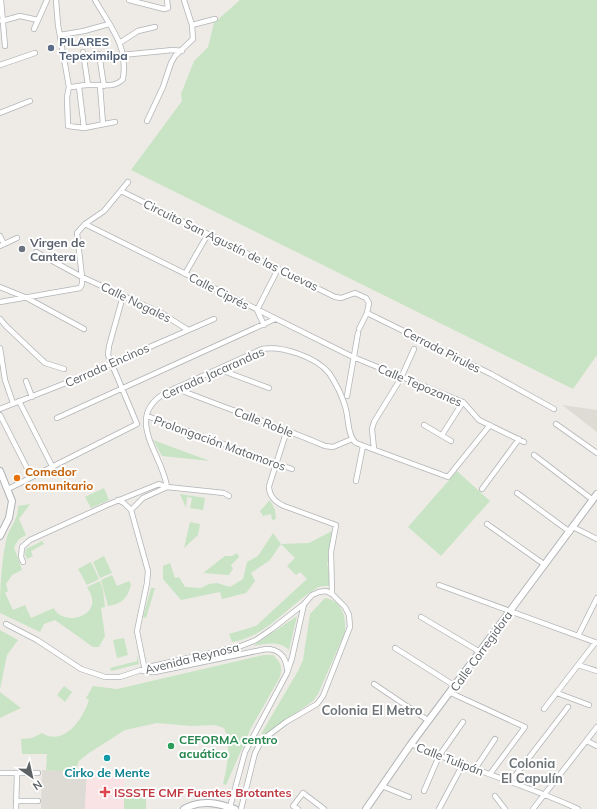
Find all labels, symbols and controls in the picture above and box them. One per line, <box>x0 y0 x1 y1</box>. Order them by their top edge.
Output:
place label: PILARES Tepeximilpa <box>59 34 128 63</box>
marker: PILARES Tepeximilpa <box>46 43 56 53</box>
street label: Circuito San Agustín de las Cuevas <box>141 196 321 294</box>
place label: Virgen de Cantera <box>29 235 85 264</box>
marker: Virgen de Cantera <box>17 244 27 254</box>
street label: Calle Ciprés <box>186 269 252 313</box>
street label: Calle Nogales <box>98 279 174 325</box>
street label: Cerrada Pirules <box>401 324 483 376</box>
street label: Cerrada Encinos <box>63 340 151 390</box>
street label: Cerrada Jacarandas <box>159 344 267 402</box>
street label: Calle Tepozanes <box>376 360 465 410</box>
street label: Calle Roble <box>232 404 296 440</box>
street label: Prolongación Matamoros <box>152 412 288 474</box>
place label: Comedor comunitario <box>25 464 93 493</box>
marker: Comedor comunitario <box>12 473 22 483</box>
street label: Calle Corregidora <box>447 608 515 694</box>
street label: Avenida Reynosa <box>143 639 241 677</box>
district label: Colonia El Metro <box>322 702 423 718</box>
place label: CEFORMA centro acuático <box>179 732 278 761</box>
street label: Calle Tulipán <box>414 739 486 779</box>
marker: CEFORMA centro acuático <box>166 741 176 751</box>
marker: Cirko de Mente <box>102 753 112 763</box>
district label: Colonia El Capulín <box>501 755 563 786</box>
north arrow <box>12 757 52 797</box>
place label: Cirko de Mente <box>64 765 150 780</box>
text: N <box>30 777 45 793</box>
place label: ISSSTE CMF Fuentes Brotantes <box>114 785 291 800</box>
marker: ISSSTE CMF Fuentes Brotantes <box>99 786 111 798</box>

